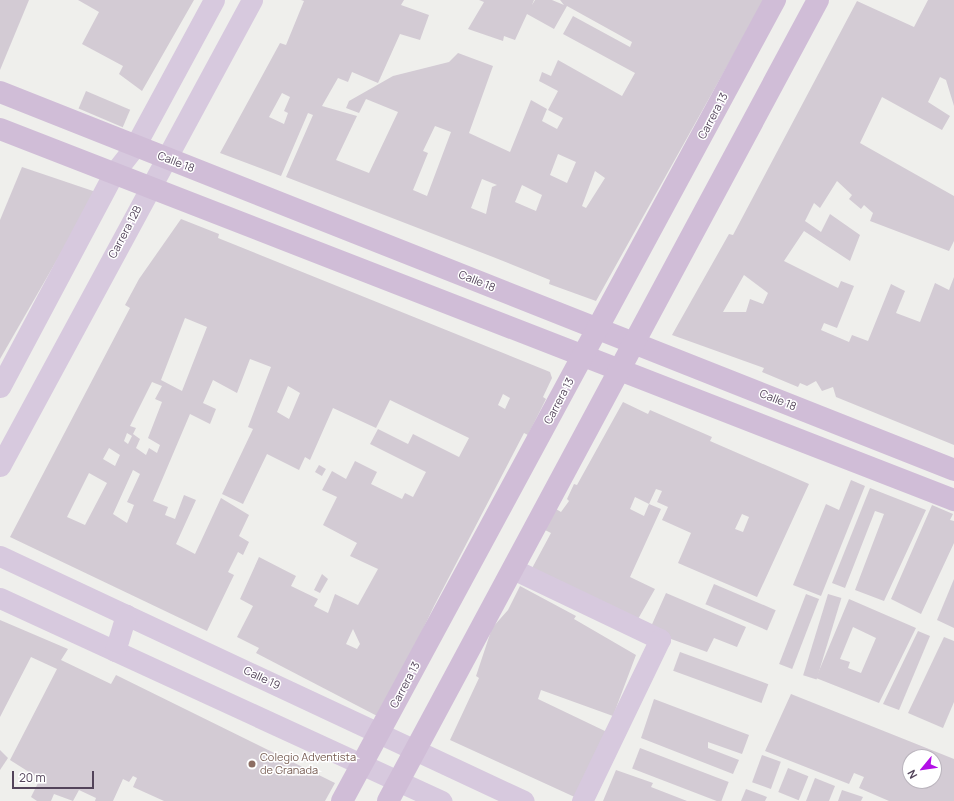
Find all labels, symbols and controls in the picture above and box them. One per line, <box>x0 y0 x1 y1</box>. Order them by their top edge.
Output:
street label: Carrera 13 <box>695 91 731 141</box>
street label: Calle 18 <box>156 149 196 175</box>
street label: Carrera 12B <box>106 203 144 261</box>
street label: Calle 18 <box>457 268 497 294</box>
street label: Carrera 13 <box>541 376 577 426</box>
street label: Calle 18 <box>758 387 798 413</box>
street label: Carrera 13 <box>387 660 423 710</box>
street label: Calle 19 <box>242 664 282 692</box>
north arrow <box>902 749 942 789</box>
place label: Colegio Adventista de Granada <box>260 751 356 777</box>
marker: Colegio Adventista de Granada <box>247 759 257 769</box>
scale bar <box>14 763 96 789</box>
text: N <box>903 767 920 782</box>
text: 20 m <box>19 769 46 786</box>

